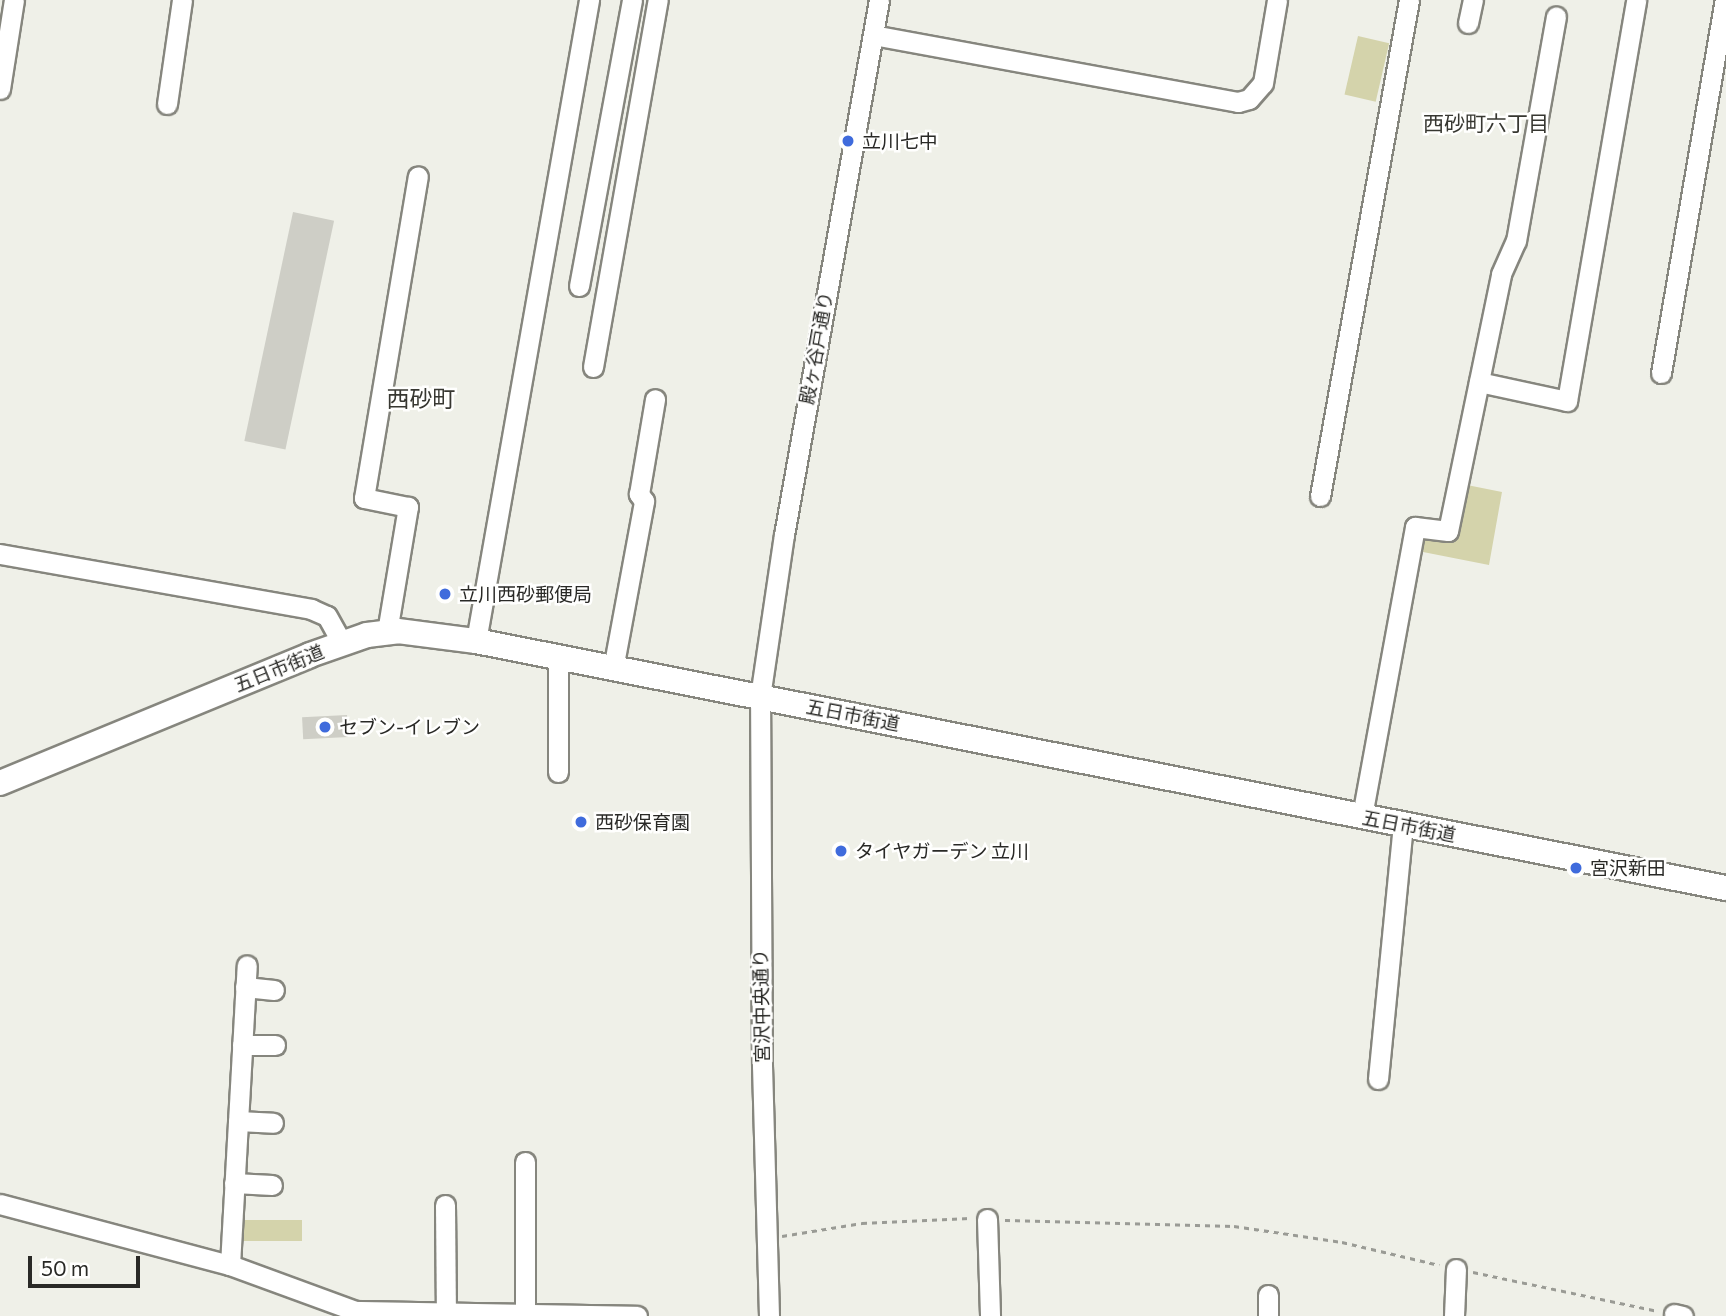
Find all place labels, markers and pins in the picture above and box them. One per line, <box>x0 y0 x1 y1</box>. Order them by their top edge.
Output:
place label: 立川七中 <box>862 130 938 152</box>
marker: 立川七中 <box>840 133 856 149</box>
place label: 立川西砂郵便局 <box>459 583 592 605</box>
marker: 立川西砂郵便局 <box>437 586 453 602</box>
place label: セブン-イレブン <box>339 716 480 738</box>
marker: セブン-イレブン <box>317 719 333 735</box>
place label: 西砂保育園 <box>595 811 690 833</box>
marker: 西砂保育園 <box>573 814 589 830</box>
place label: タイヤガーデン 立川 <box>855 840 1030 862</box>
marker: タイヤガーデン 立川 <box>833 843 849 859</box>
place label: 宮沢新田 <box>1590 857 1666 879</box>
marker: 宮沢新田 <box>1568 860 1584 876</box>

